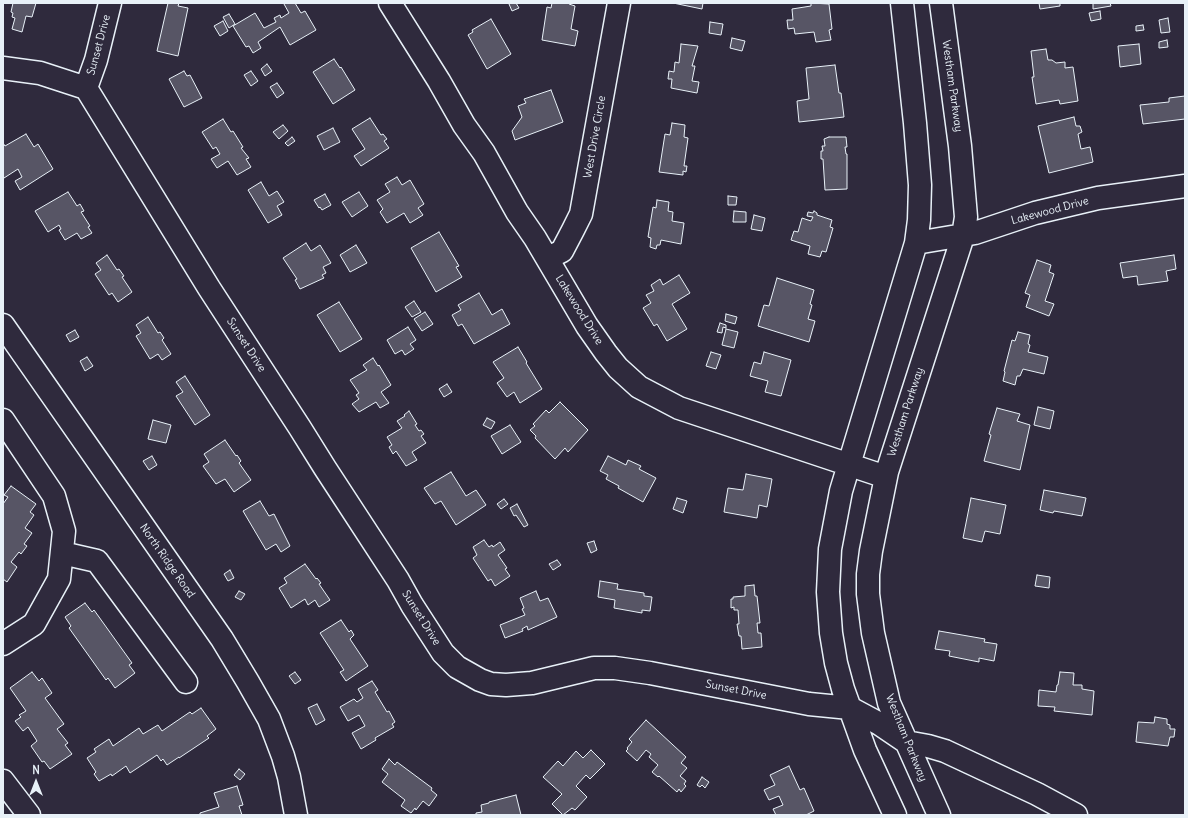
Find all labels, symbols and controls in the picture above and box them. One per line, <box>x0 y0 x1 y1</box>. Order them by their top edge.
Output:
street label: Sunset Drive <box>85 13 113 77</box>
street label: Westham Parkway <box>939 39 965 133</box>
street label: West Drive Circle <box>581 95 609 179</box>
street label: Lakewood Drive <box>1010 194 1090 228</box>
street label: Lakewood Drive <box>552 273 606 347</box>
street label: Sunset Drive <box>224 315 268 375</box>
street label: Westham Parkway <box>885 366 927 458</box>
street label: North Ridge Road <box>137 521 197 601</box>
street label: Sunset Drive <box>399 588 443 648</box>
street label: Sunset Drive <box>704 678 768 702</box>
street label: Westham Parkway <box>882 692 930 784</box>
north arrow <box>16 762 56 802</box>
text: N <box>32 763 40 777</box>

